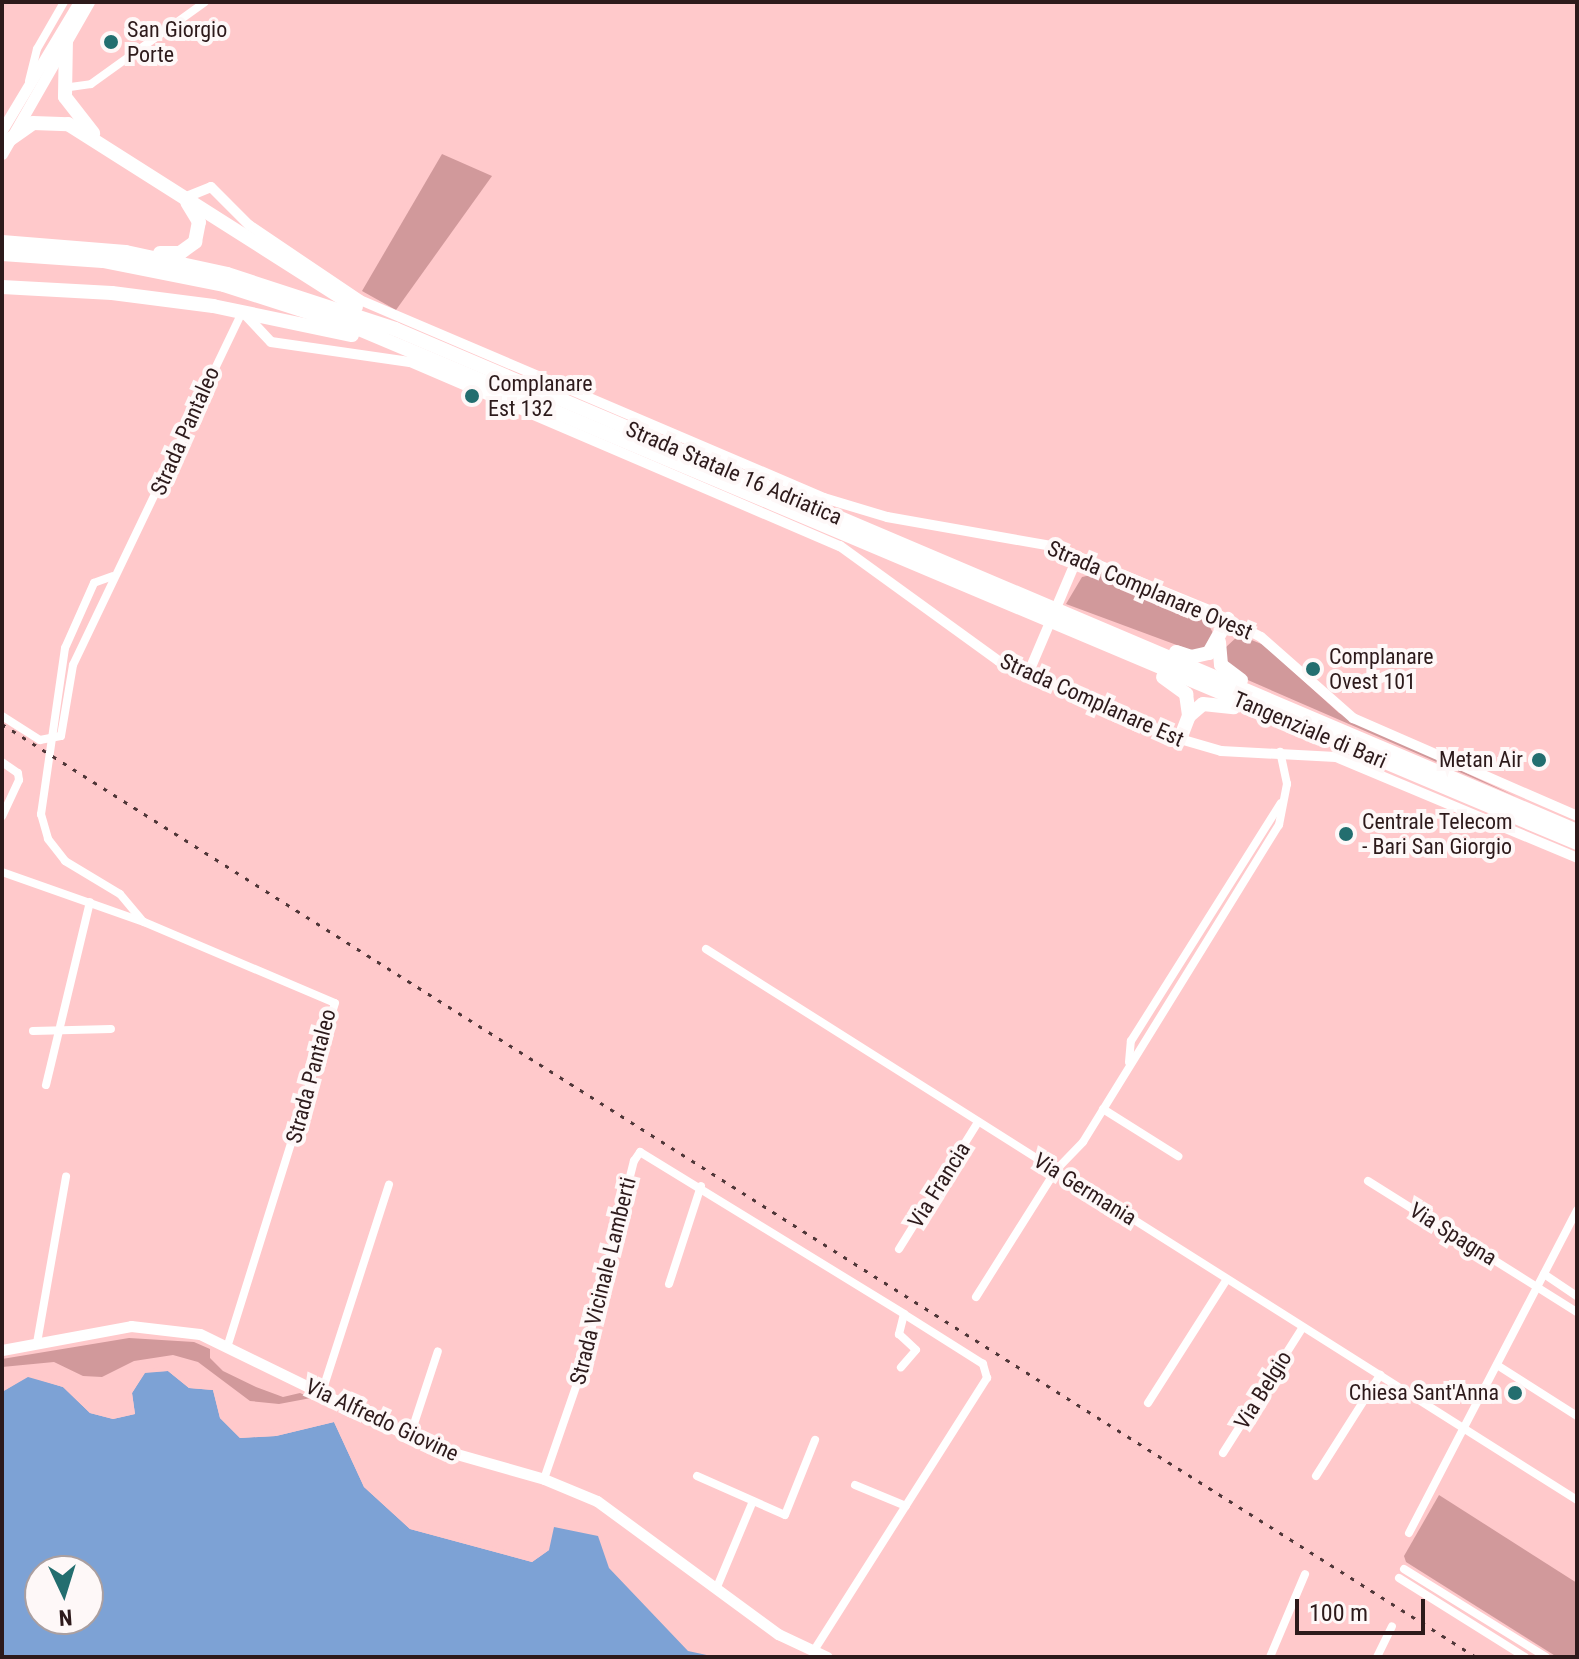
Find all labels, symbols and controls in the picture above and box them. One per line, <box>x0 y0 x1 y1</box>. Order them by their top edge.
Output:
place label: San Giorgio Porte <box>127 16 227 68</box>
marker: San Giorgio Porte <box>102 33 120 51</box>
street label: Strada Pantaleo <box>145 363 225 499</box>
place label: Complanare Est 132 <box>488 370 593 422</box>
marker: Complanare Est 132 <box>463 387 481 405</box>
street label: Strada Statale 16 Adriatica <box>622 416 846 530</box>
street label: Strada Complanare Ovest <box>1044 535 1256 645</box>
place label: Complanare Ovest 101 <box>1329 643 1434 694</box>
street label: Strada Complanare Est <box>996 648 1188 752</box>
marker: Complanare Ovest 101 <box>1304 660 1322 678</box>
street label: Tangenziale di Bari <box>1229 686 1391 774</box>
place label: Metan Air <box>1439 747 1523 773</box>
marker: Metan Air <box>1530 751 1548 769</box>
place label: Centrale Telecom - Bari San Giorgio <box>1362 808 1513 860</box>
marker: Centrale Telecom - Bari San Giorgio <box>1337 825 1355 843</box>
street label: Strada Pantaleo <box>280 1006 342 1146</box>
street label: Via Francia <box>902 1137 976 1233</box>
street label: Via Germania <box>1029 1147 1141 1231</box>
street label: Strada Vicinale Lamberti <box>564 1174 642 1388</box>
street label: Via Spagna <box>1405 1197 1501 1271</box>
street label: Via Belgio <box>1229 1346 1297 1434</box>
street label: Via Alfredo Giovine <box>301 1373 463 1467</box>
place label: Chiesa Sant'Anna <box>1349 1380 1499 1406</box>
marker: Chiesa Sant'Anna <box>1506 1384 1524 1402</box>
north arrow <box>24 1555 104 1635</box>
scale bar <box>1299 1583 1429 1633</box>
text: 100 m <box>1309 1599 1368 1627</box>
text: N <box>58 1605 73 1630</box>

